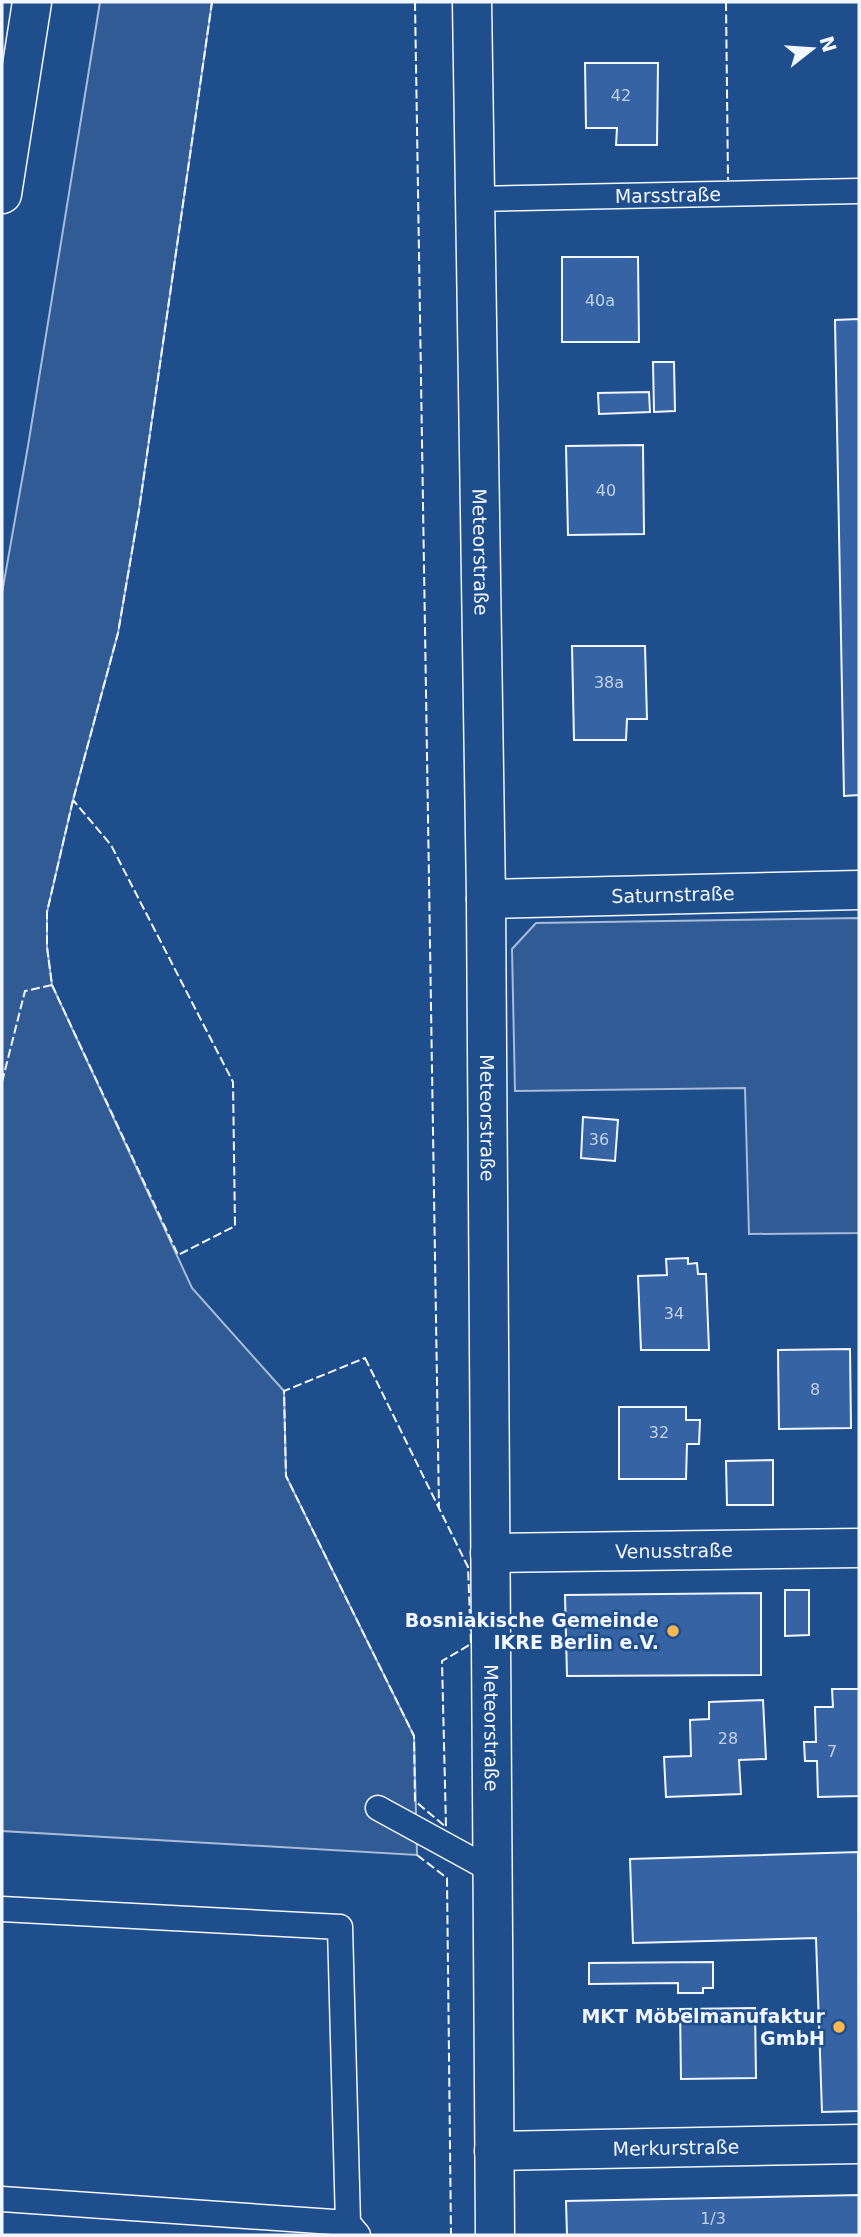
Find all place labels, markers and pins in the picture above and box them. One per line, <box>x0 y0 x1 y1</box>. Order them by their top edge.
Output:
place label: Bosniakische Gemeinde IKRE Berlin e.V. <box>405 1609 659 1653</box>
marker: Bosniakische Gemeinde IKRE Berlin e.V. <box>665 1623 681 1639</box>
place label: MKT Möbelmanufaktur GmbH <box>581 2005 826 2049</box>
marker: MKT Möbelmanufaktur GmbH <box>831 2019 847 2035</box>

